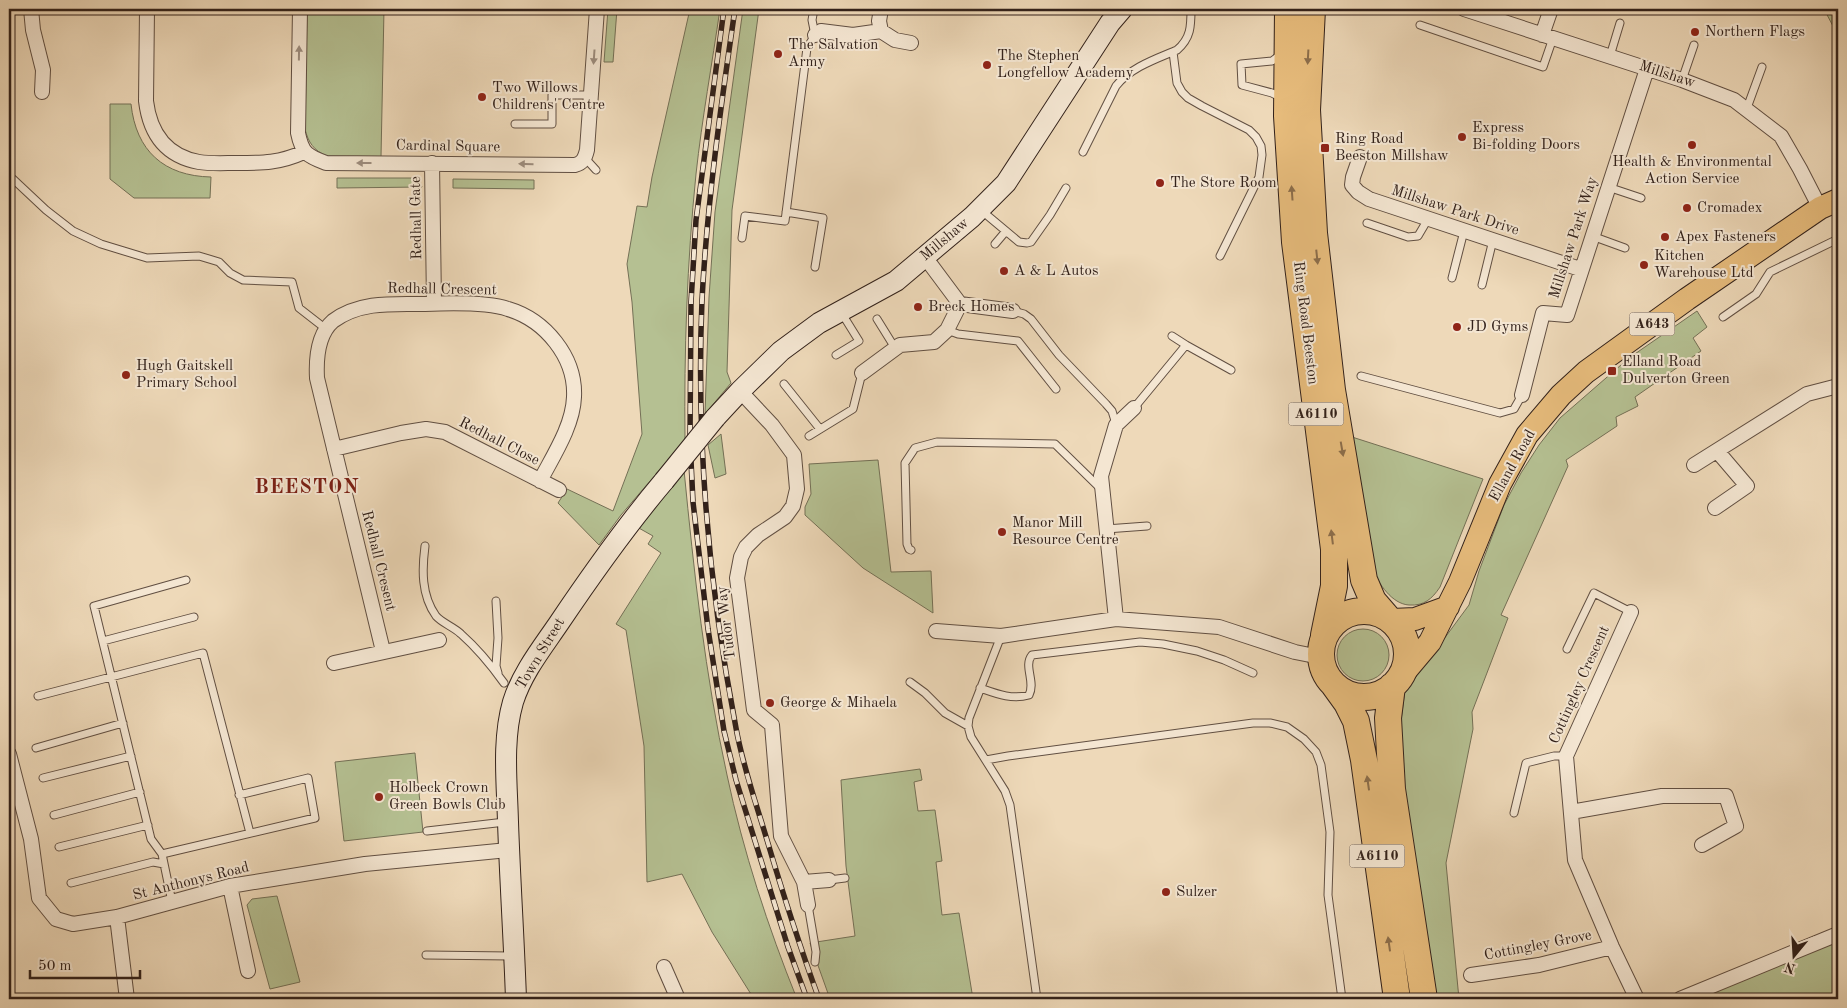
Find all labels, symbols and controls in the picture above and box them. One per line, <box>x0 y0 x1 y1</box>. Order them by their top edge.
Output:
place label: Northern Flags <box>1705 25 1805 40</box>
marker: Northern Flags <box>1689 26 1701 38</box>
place label: The Salvation Army <box>788 38 878 70</box>
one-way arrow <box>296 45 304 61</box>
marker: The Salvation Army <box>772 48 784 60</box>
place label: The Stephen Longfellow Academy <box>997 49 1134 81</box>
one-way arrow <box>589 50 597 66</box>
one-way arrow <box>1304 50 1312 66</box>
marker: The Stephen Longfellow Academy <box>981 59 993 71</box>
street label: Millshaw <box>1637 59 1697 91</box>
place label: Two Willows Childrens' Centre <box>492 81 605 113</box>
marker: Two Willows Childrens' Centre <box>476 91 488 103</box>
place label: Express Bi-folding Doors <box>1472 121 1580 153</box>
marker: Express Bi-folding Doors <box>1456 131 1468 143</box>
place label: Ring Road Beeston Millshaw <box>1335 132 1449 164</box>
street label: Cardinal Square <box>396 139 500 155</box>
marker: Health & Environmental Action Service <box>1686 139 1698 151</box>
marker: Ring Road Beeston Millshaw <box>1319 142 1331 154</box>
place label: Health & Environmental Action Service <box>1612 155 1772 187</box>
one-way arrow <box>356 159 372 167</box>
one-way arrow <box>518 160 534 168</box>
street label: Millshaw Park Way <box>1547 175 1601 301</box>
street label: Redhall Gate <box>409 176 425 260</box>
place label: The Store Room <box>1170 176 1277 191</box>
marker: The Store Room <box>1154 177 1166 189</box>
street label: Millshaw Park Drive <box>1389 183 1521 239</box>
one-way arrow <box>1287 185 1295 201</box>
place label: Cromadex <box>1697 201 1763 216</box>
marker: Cromadex <box>1681 202 1693 214</box>
street label: Millshaw <box>918 215 972 264</box>
place label: Apex Fasteners <box>1675 230 1776 245</box>
marker: Apex Fasteners <box>1659 231 1671 243</box>
one-way arrow <box>1313 249 1321 265</box>
place label: Kitchen Warehouse Ltd <box>1654 249 1754 281</box>
marker: Kitchen Warehouse Ltd <box>1638 259 1650 271</box>
street label: Ring Road Beeston <box>1290 260 1320 386</box>
place label: A & L Autos <box>1014 264 1099 279</box>
marker: A & L Autos <box>998 265 1010 277</box>
street label: Redhall Crescent <box>387 282 497 298</box>
place label: Breck Homes <box>928 300 1015 315</box>
marker: Breck Homes <box>912 301 924 313</box>
road number: A643 <box>1630 312 1674 336</box>
place label: JD Gyms <box>1467 320 1528 335</box>
marker: JD Gyms <box>1451 321 1463 333</box>
place label: Elland Road Dulverton Green <box>1622 355 1730 387</box>
place label: Hugh Gaitskell Primary School <box>136 359 237 391</box>
marker: Elland Road Dulverton Green <box>1606 365 1618 377</box>
marker: Hugh Gaitskell Primary School <box>120 369 132 381</box>
road number: A6110 <box>1288 402 1344 426</box>
street label: Redhall Close <box>456 415 542 469</box>
street label: Elland Road <box>1487 427 1539 504</box>
one-way arrow <box>1338 441 1346 457</box>
district label: BEESTON <box>254 478 360 498</box>
street label: Redhall Cresent <box>358 509 398 613</box>
place label: Manor Mill Resource Centre <box>1012 516 1119 548</box>
marker: Manor Mill Resource Centre <box>996 526 1008 538</box>
one-way arrow <box>1328 529 1336 545</box>
street label: Tudor Way <box>715 585 739 661</box>
street label: Town Street <box>514 616 568 692</box>
street label: Cottingley Crescent <box>1547 624 1613 746</box>
place label: George & Mihaela <box>780 696 898 711</box>
marker: George & Mihaela <box>764 697 776 709</box>
one-way arrow <box>1363 775 1371 791</box>
place label: Holbeck Crown Green Bowls Club <box>389 781 506 813</box>
marker: Holbeck Crown Green Bowls Club <box>373 791 385 803</box>
road number: A6110 <box>1350 844 1404 868</box>
street label: St Anthonys Road <box>131 860 251 904</box>
place label: Sulzer <box>1176 885 1217 900</box>
marker: Sulzer <box>1160 886 1172 898</box>
street label: Cottingley Grove <box>1483 928 1593 964</box>
north arrow <box>1770 930 1820 980</box>
one-way arrow <box>1385 936 1393 952</box>
scale bar <box>30 948 140 980</box>
text: 50 m <box>38 959 72 974</box>
text: N <box>1783 959 1798 976</box>

